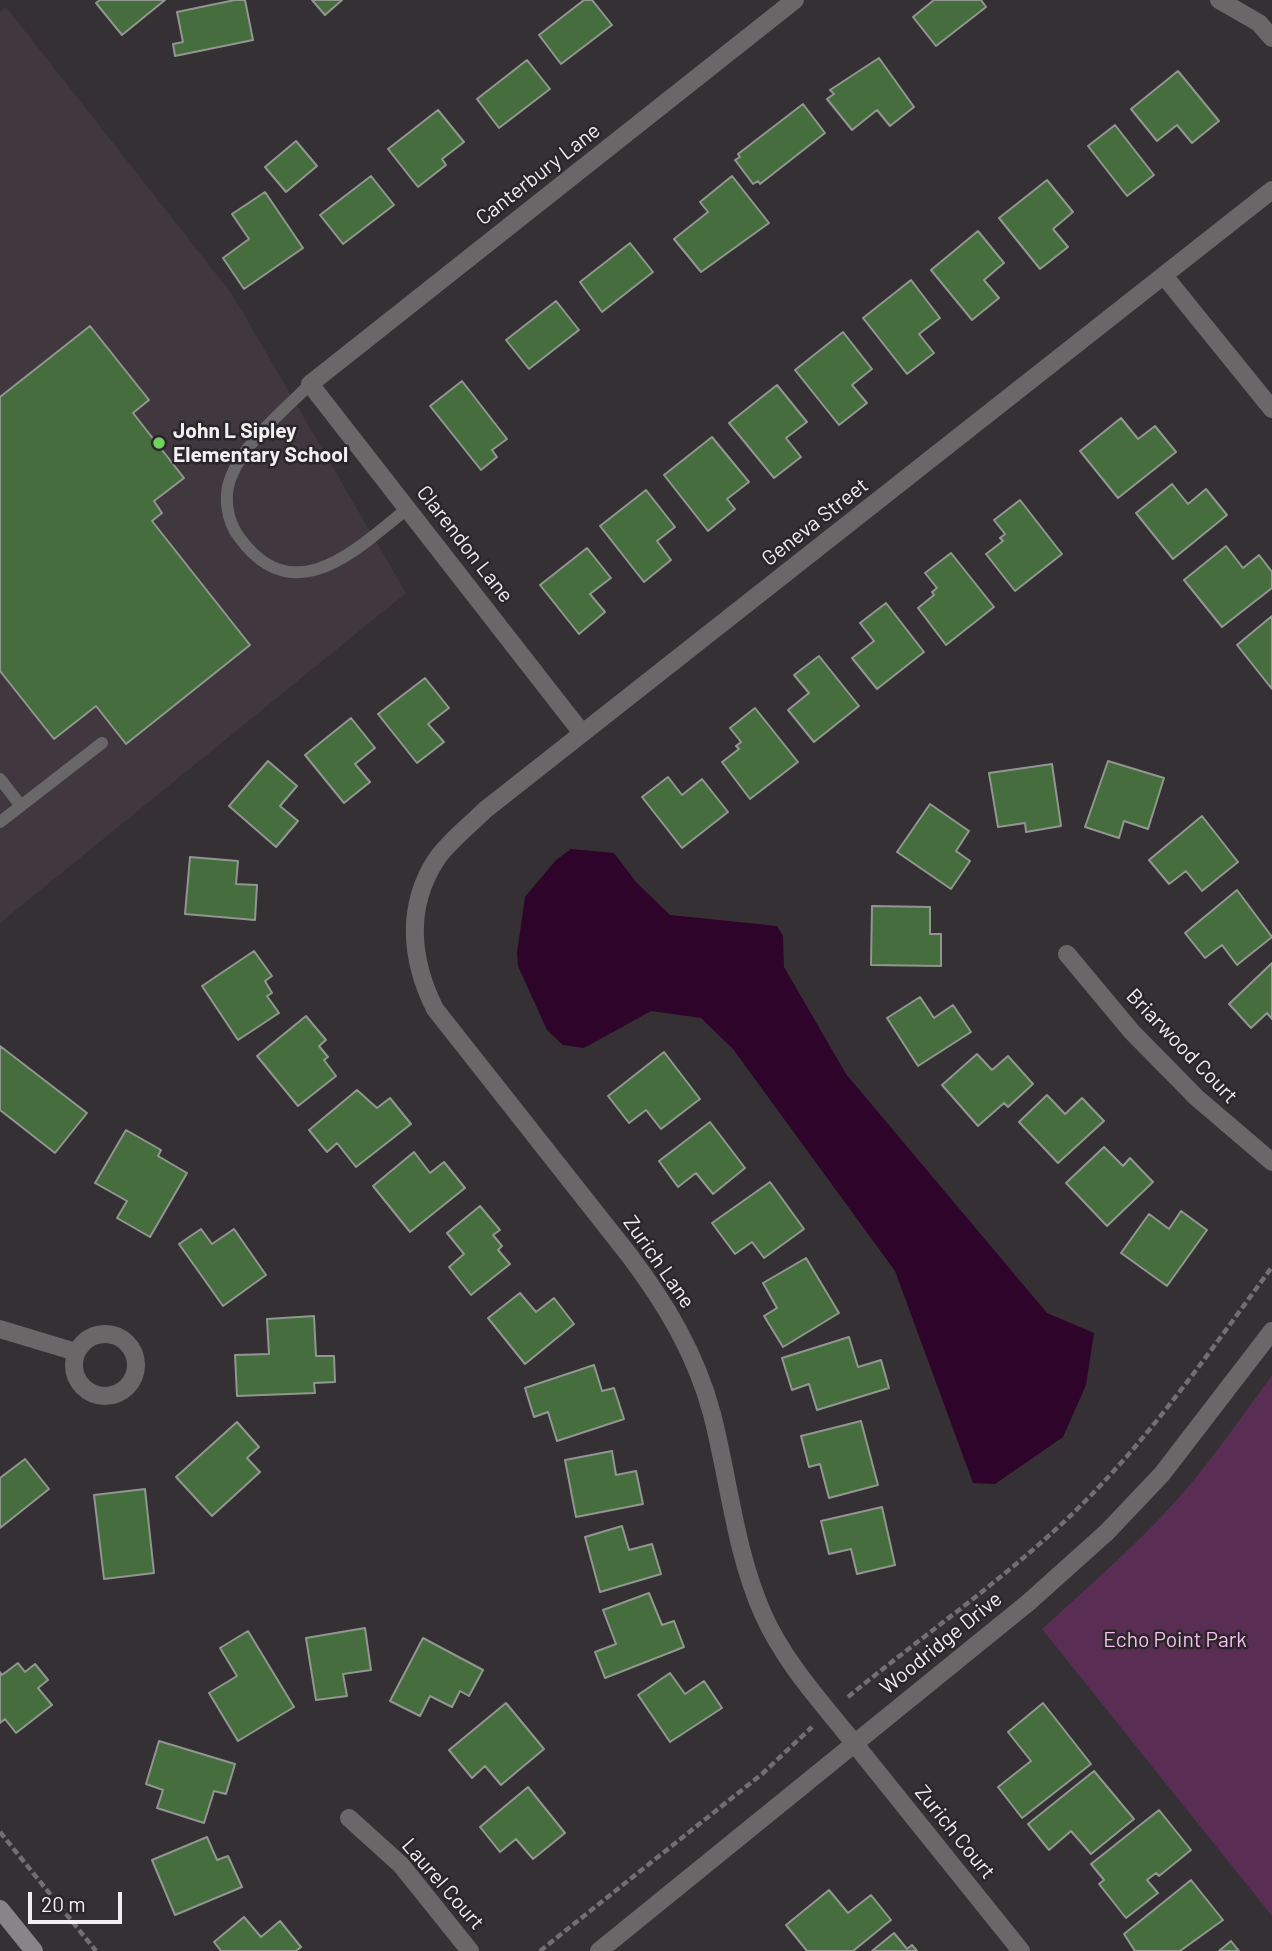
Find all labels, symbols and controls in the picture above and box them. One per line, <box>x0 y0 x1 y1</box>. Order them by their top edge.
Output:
street label: Canterbury Lane <box>471 118 605 230</box>
place label: John L Sipley Elementary School <box>173 418 348 468</box>
marker: John L Sipley Elementary School <box>151 435 167 451</box>
street label: Geneva Street <box>757 473 873 571</box>
street label: Clarendon Lane <box>411 480 519 608</box>
street label: Briarwood Court <box>1121 983 1243 1109</box>
street label: Zurich Lane <box>618 1211 700 1313</box>
street label: Woodridge Drive <box>875 1586 1007 1700</box>
park label: Echo Point Park <box>1103 1627 1247 1653</box>
street label: Zurich Court <box>910 1780 1000 1884</box>
street label: Laurel Court <box>397 1833 489 1935</box>
scale bar <box>32 1878 126 1922</box>
text: 20 m <box>41 1891 86 1916</box>

